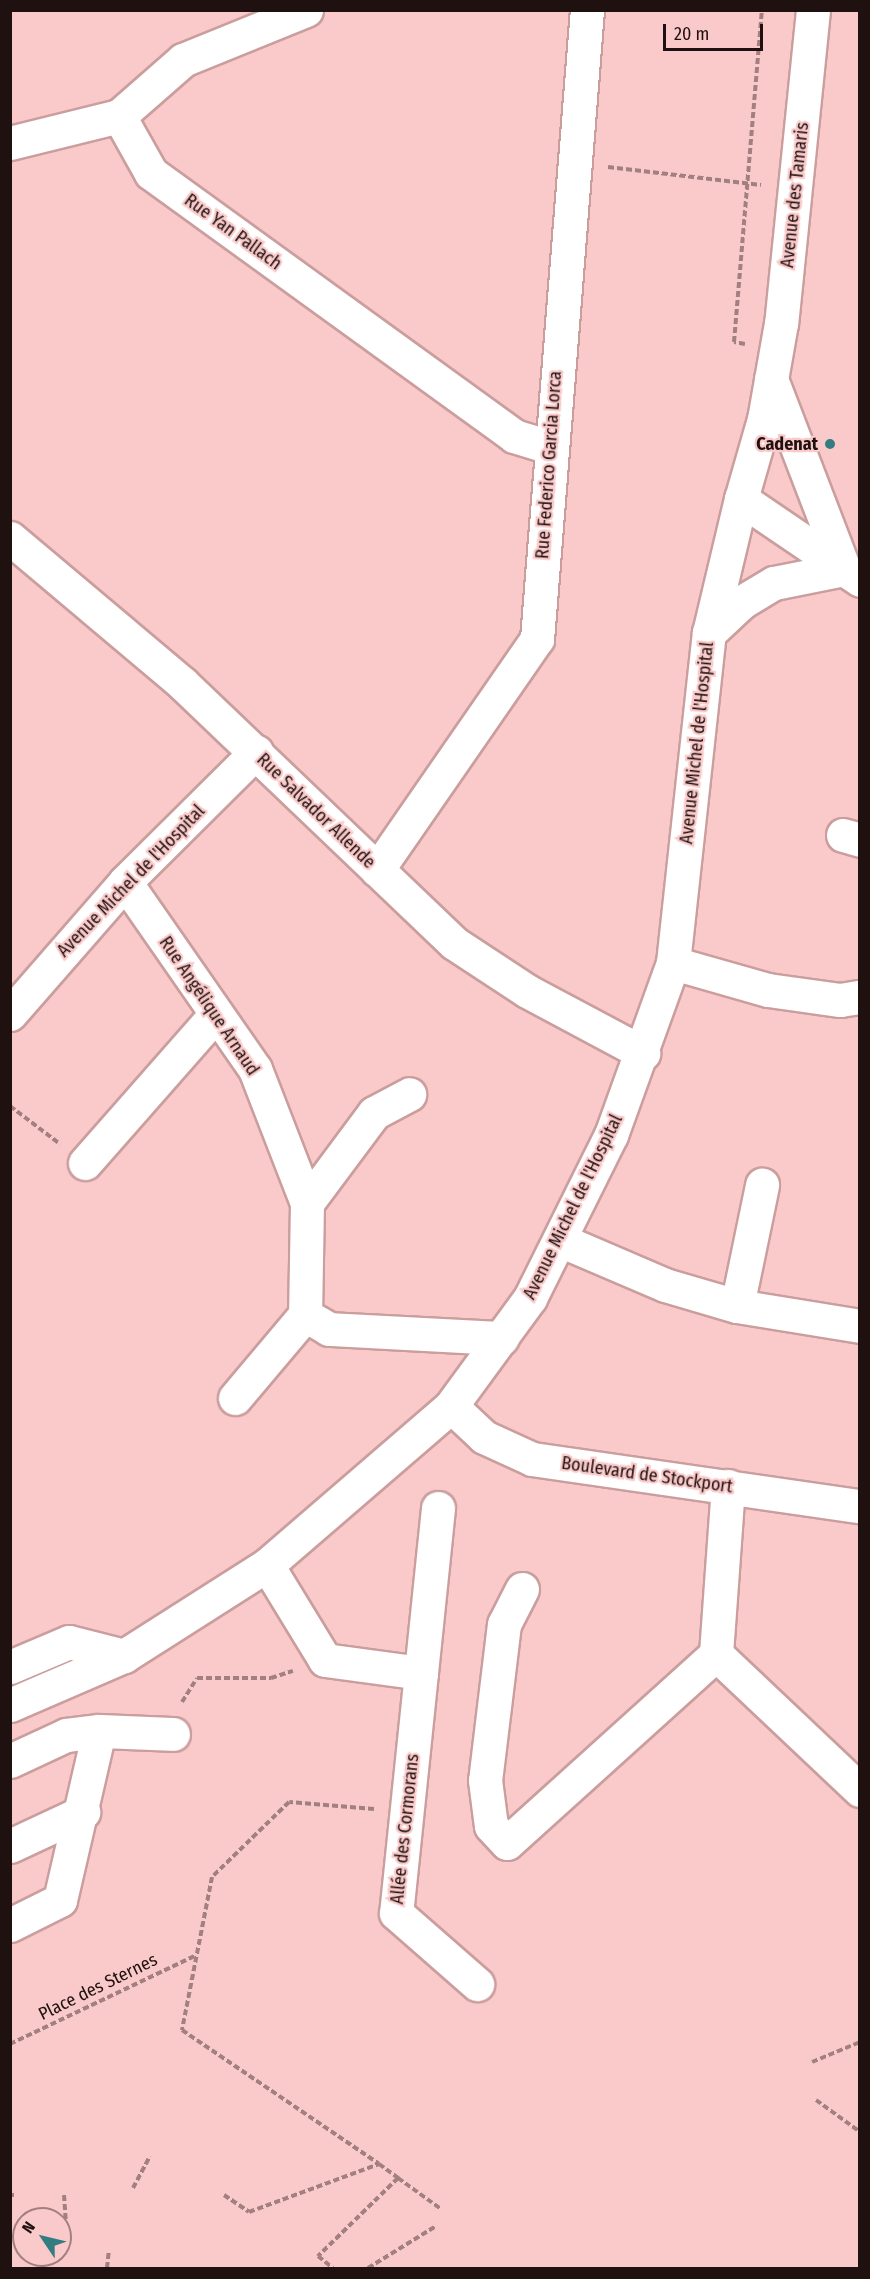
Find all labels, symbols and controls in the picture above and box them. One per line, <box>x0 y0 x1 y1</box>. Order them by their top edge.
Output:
scale bar <box>666 12 766 50</box>
text: 20 m <box>674 23 709 45</box>
street label: Avenue des Tamaris <box>777 121 813 269</box>
street label: Rue Yan Pallach <box>180 189 286 275</box>
street label: Rue Federico Garcia Lorca <box>532 370 566 560</box>
place label: Cadenat <box>756 433 818 455</box>
marker: Cadenat <box>823 437 837 451</box>
street label: Avenue Michel de l'Hospital <box>676 641 718 845</box>
street label: Rue Salvador Allende <box>252 749 380 873</box>
street label: Avenue Michel de l'Hospital <box>53 801 209 961</box>
street label: Rue Angélique Arnaud <box>154 932 264 1080</box>
street label: Avenue Michel de l'Hospital <box>519 1111 627 1303</box>
street label: Boulevard de Stockport <box>560 1452 734 1498</box>
street label: Allée des Cormorans <box>386 1753 424 1905</box>
street label: Place des Sternes <box>35 1949 161 2025</box>
north arrow <box>12 2207 72 2267</box>
text: N <box>18 2218 39 2237</box>

